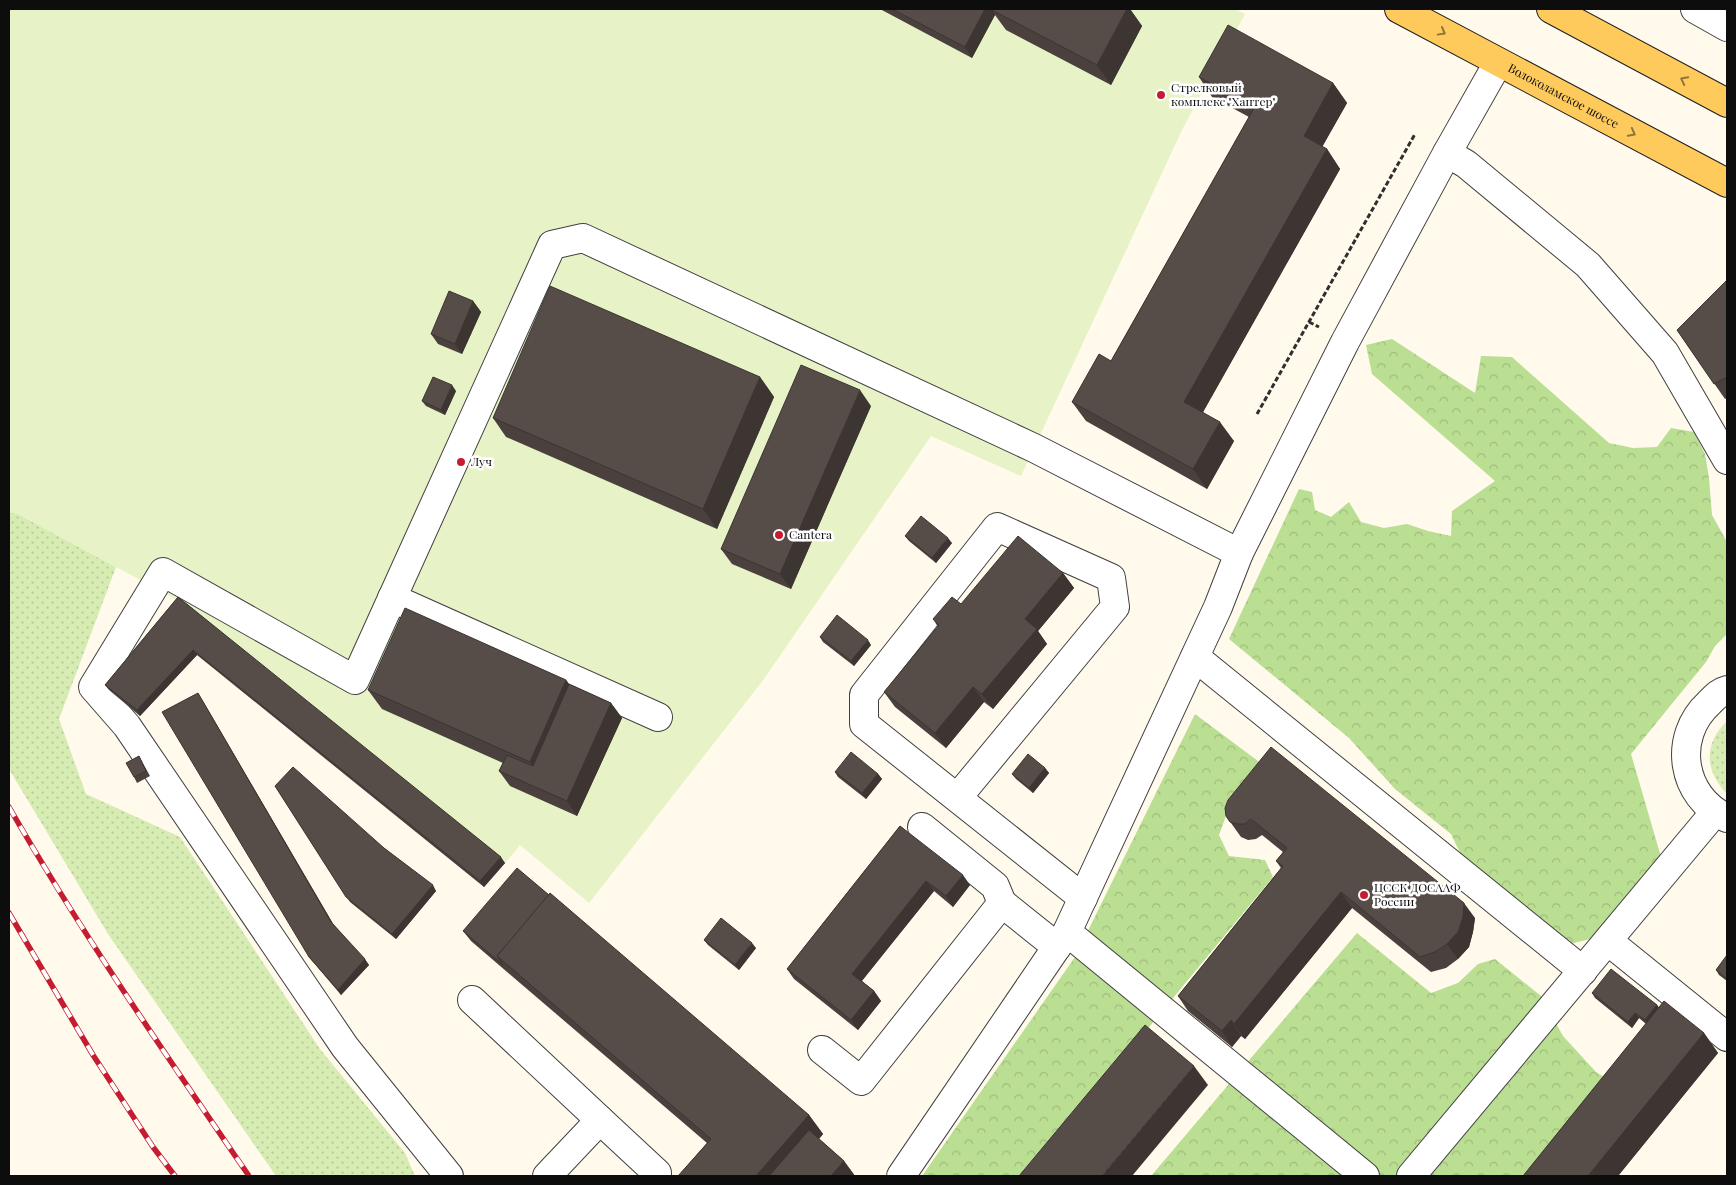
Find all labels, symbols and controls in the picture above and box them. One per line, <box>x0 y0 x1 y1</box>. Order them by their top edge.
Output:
one-way arrow <box>1436 26 1445 36</box>
street label: Волоколамское шоссе <box>1506 59 1622 131</box>
one-way arrow <box>1680 76 1689 86</box>
place label: Стрелковый комплекс "Хантер" <box>1171 79 1276 109</box>
marker: Стрелковый комплекс "Хантер" <box>1155 89 1167 101</box>
one-way arrow <box>1626 127 1635 137</box>
place label: Луч <box>470 453 492 469</box>
marker: Луч <box>455 456 467 468</box>
place label: Cantera <box>789 526 832 542</box>
marker: Cantera <box>773 529 785 541</box>
place label: ЦССК ДОСААФ России <box>1374 879 1460 909</box>
marker: ЦССК ДОСААФ России <box>1358 889 1370 901</box>

